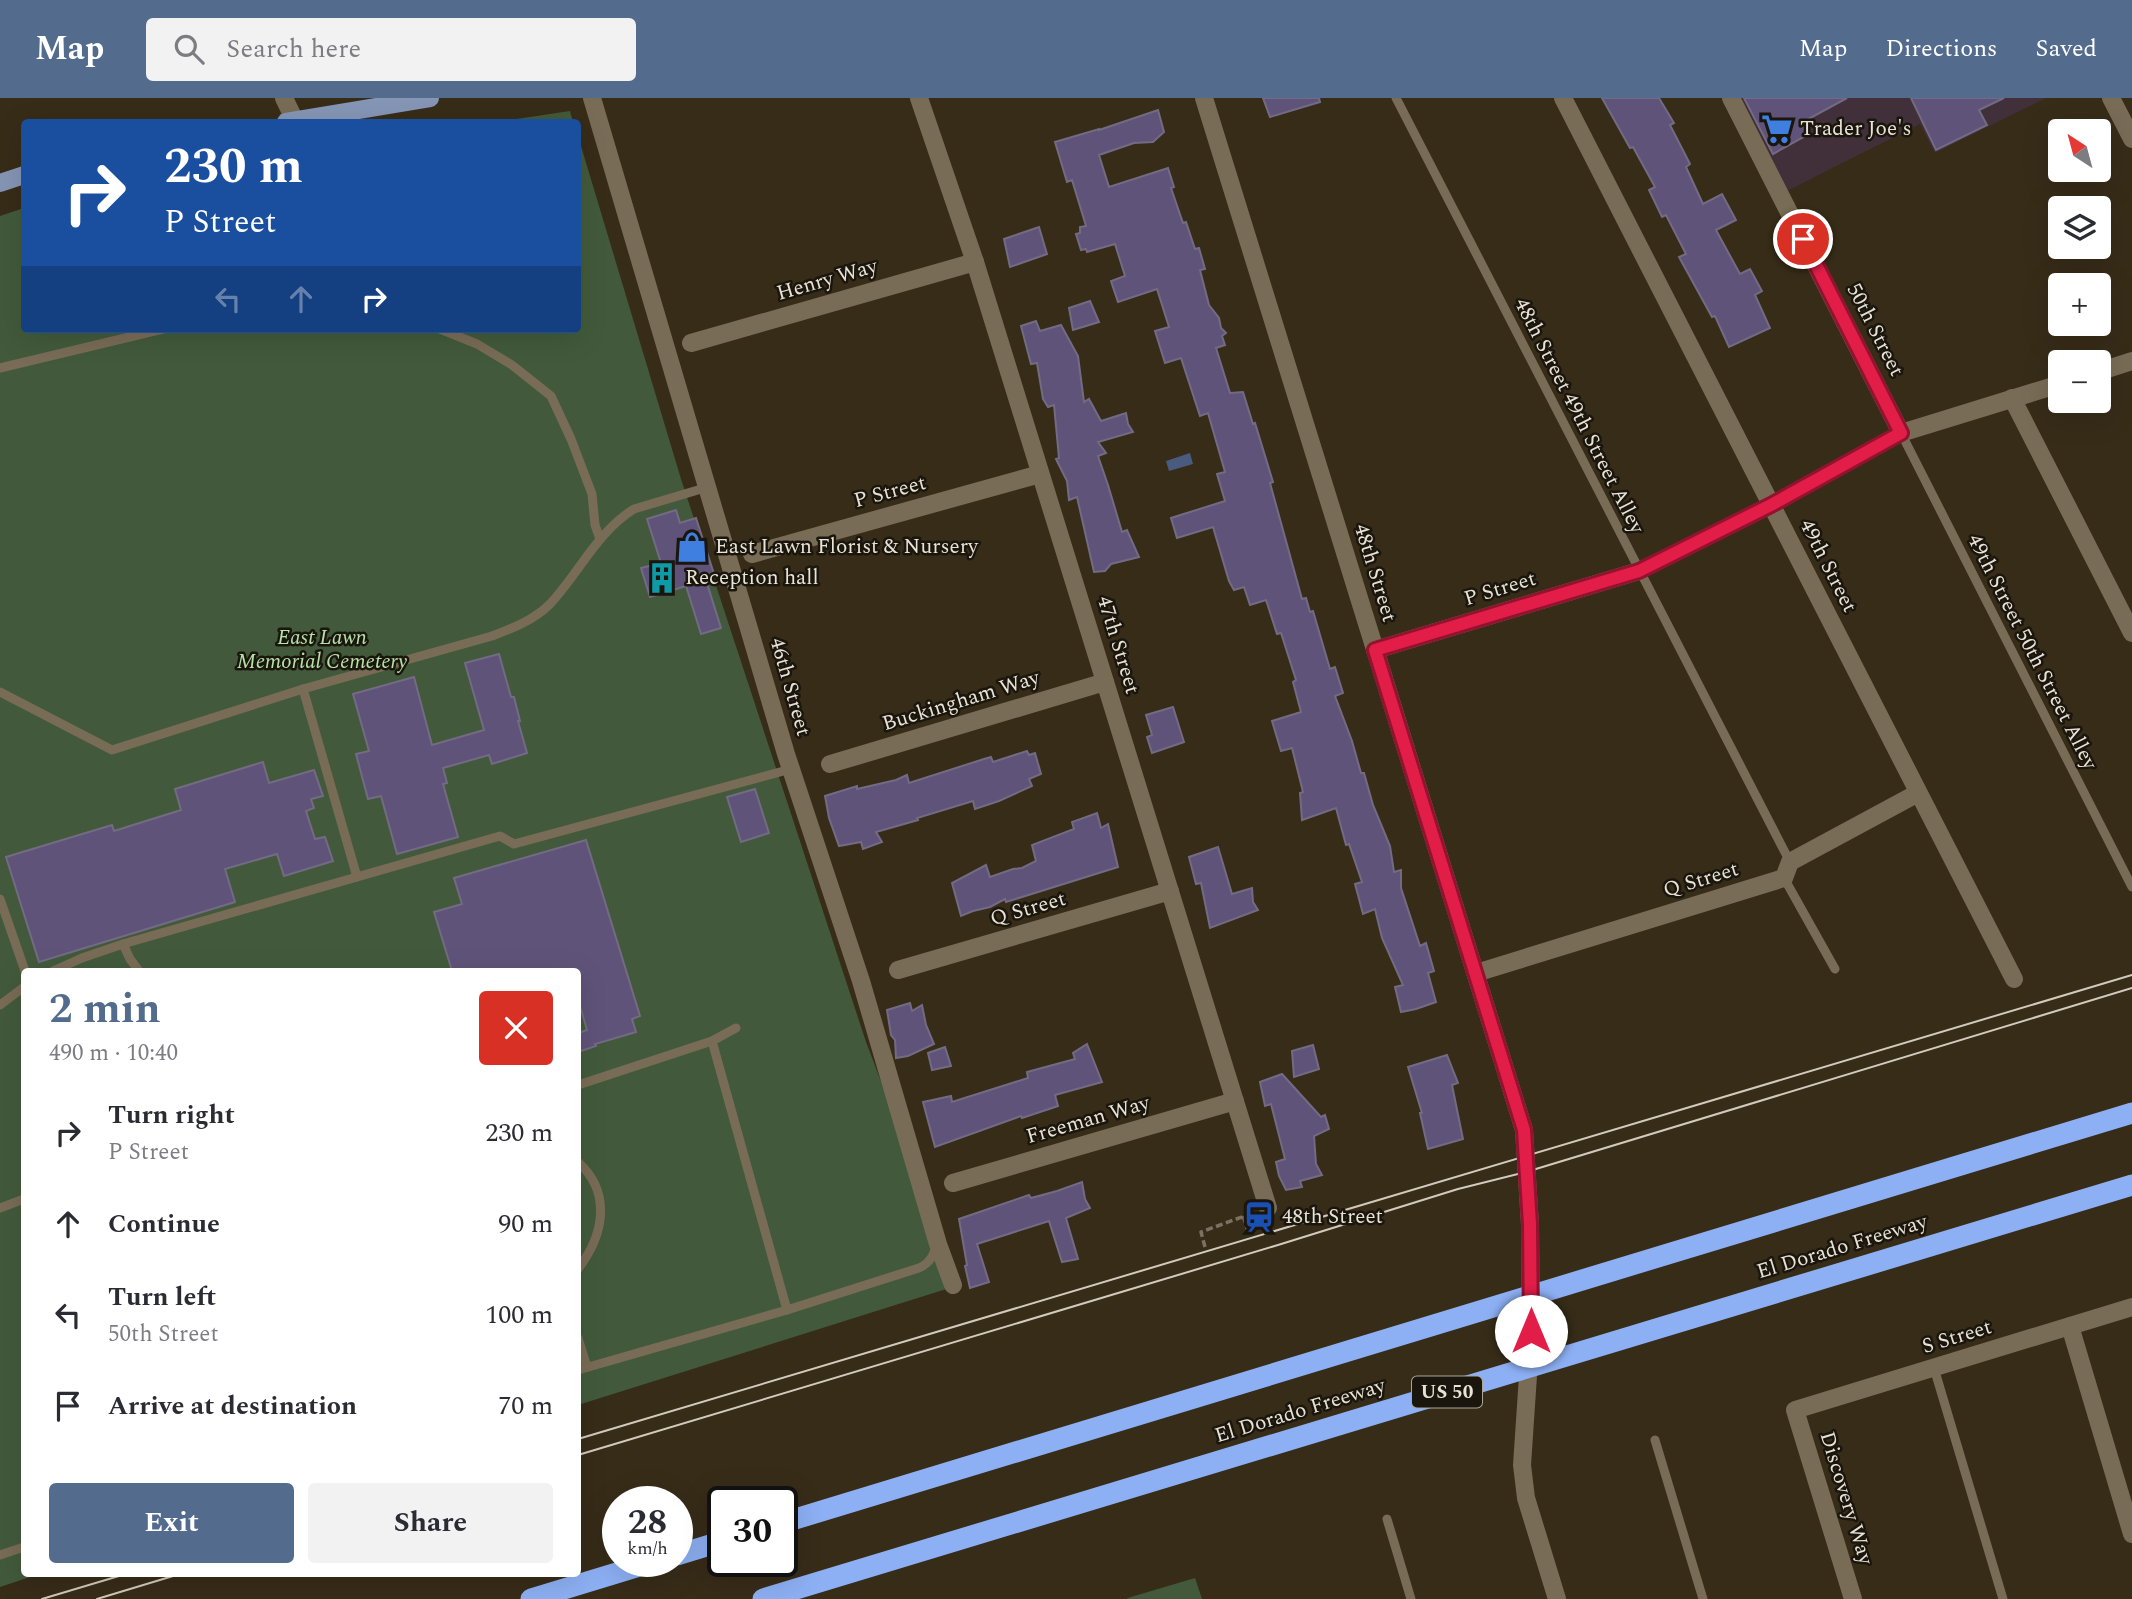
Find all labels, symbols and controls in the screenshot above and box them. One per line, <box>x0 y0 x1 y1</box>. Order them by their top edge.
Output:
search box <box>146 18 636 81</box>
text: Map <box>35 24 104 74</box>
text: Search here <box>226 29 361 69</box>
icon: search <box>170 30 208 68</box>
text: Map <box>1799 31 1847 67</box>
text: Directions <box>1885 31 1997 67</box>
text: Saved <box>2035 31 2097 67</box>
supermarket icon: Trader Joe's <box>1760 112 1794 146</box>
place label: Trader Joe's <box>1800 113 1912 145</box>
north arrow <box>2048 119 2110 182</box>
map controls <box>2048 119 2111 413</box>
text: 230 m <box>164 130 303 205</box>
icon: right <box>49 147 140 238</box>
button: layers <box>2048 196 2111 259</box>
text: P Street <box>164 198 276 247</box>
pin <box>1773 209 1833 269</box>
icon: arrive <box>1784 220 1822 258</box>
street label: Henry Way <box>773 250 882 310</box>
button: + <box>2048 273 2111 336</box>
street label: 50th Street <box>1838 278 1912 382</box>
icon: left <box>209 280 247 318</box>
icon: ahead <box>282 280 320 318</box>
icon: right <box>355 280 393 318</box>
street label: 48th Street 49th Street Alley <box>1506 293 1653 540</box>
button: − <box>2048 350 2111 413</box>
street label: P Street <box>850 467 930 517</box>
street label: 49th Street <box>1791 514 1865 618</box>
street label: 48th Street <box>1345 520 1405 626</box>
street label: 49th Street 50th Street Alley <box>1959 529 2106 776</box>
shop icon: East Lawn Florist & Nursery <box>675 530 709 564</box>
place label: East Lawn Florist & Nursery <box>715 531 979 563</box>
building icon: Reception hall <box>645 561 679 595</box>
place label: Reception hall <box>685 562 819 594</box>
street label: P Street <box>1460 563 1540 615</box>
street label: 47th Street <box>1088 592 1148 698</box>
park label: East Lawn Memorial Cemetery <box>237 622 408 678</box>
street label: 46th Street <box>761 634 819 740</box>
street label: Buckingham Way <box>878 662 1045 740</box>
street label: Q Street <box>1659 853 1743 907</box>
street label: Q Street <box>986 883 1070 935</box>
text: 2 min <box>49 978 161 1041</box>
button: close <box>479 991 553 1065</box>
text: 490 m · 10:40 <box>49 1036 178 1071</box>
street label: Freeman Way <box>1023 1087 1154 1153</box>
text: Turn right <box>108 1095 235 1135</box>
text: 230 m <box>485 1113 553 1153</box>
icon: right <box>49 1114 87 1152</box>
text: P Street <box>108 1135 189 1170</box>
station icon: 48th Street <box>1242 1200 1276 1234</box>
place label: 48th Street <box>1282 1201 1383 1233</box>
text: Continue <box>108 1204 220 1244</box>
text: 90 m <box>498 1204 553 1244</box>
icon: ahead <box>49 1205 87 1243</box>
street label: El Dorado Freeway <box>1753 1206 1932 1288</box>
text: Turn left <box>108 1277 216 1317</box>
position arrow <box>1494 1294 1568 1368</box>
text: 100 m <box>485 1295 553 1335</box>
icon: left <box>49 1296 87 1334</box>
street label: S Street <box>1918 1311 1996 1363</box>
text: 50th Street <box>108 1317 219 1352</box>
street label: El Dorado Freeway <box>1211 1370 1390 1452</box>
road number: US 50 <box>1412 1376 1482 1408</box>
text: Arrive at destination <box>108 1386 357 1426</box>
text: 70 m <box>498 1386 553 1426</box>
icon: arrive <box>49 1387 87 1425</box>
street label: Discovery Way <box>1811 1428 1882 1569</box>
button: Exit <box>49 1483 294 1563</box>
button: Share <box>308 1483 553 1563</box>
speed limit sign: 30 <box>707 1486 798 1577</box>
text: 28 <box>628 1496 667 1549</box>
text: km/h <box>627 1535 668 1562</box>

